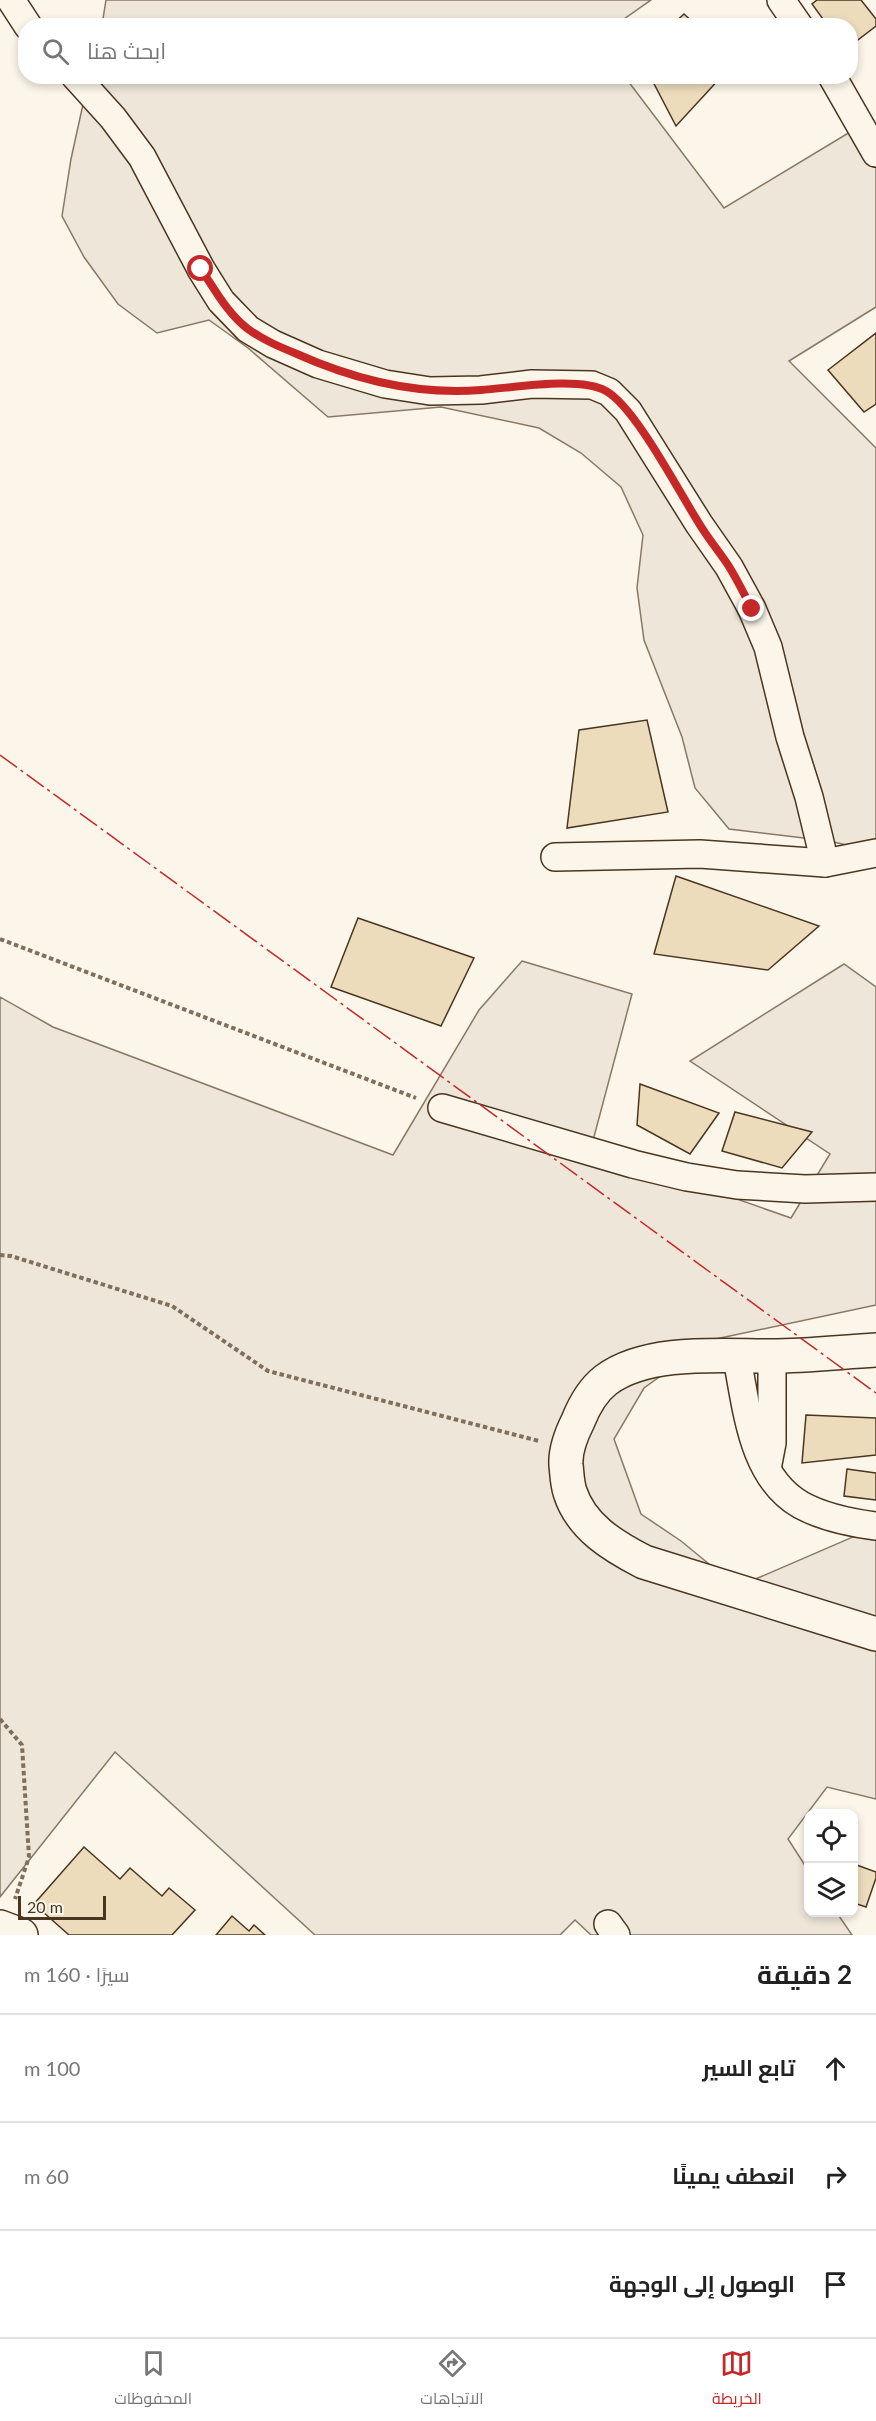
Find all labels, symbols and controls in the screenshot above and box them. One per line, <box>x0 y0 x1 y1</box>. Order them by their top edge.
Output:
search box <box>18 18 858 84</box>
icon: search <box>39 35 72 68</box>
text: ابحث هنا <box>87 37 166 64</box>
route start <box>187 255 213 281</box>
route end <box>738 595 764 621</box>
map controls <box>804 1809 858 1917</box>
button: locate <box>804 1809 858 1863</box>
button: layers <box>804 1863 858 1917</box>
scale bar <box>18 1893 106 1920</box>
text: 20 m <box>27 1897 63 1916</box>
text: 2 دقيقة <box>757 1958 852 1990</box>
text: سيرًا · 160 m <box>24 1962 130 1986</box>
icon: ahead <box>819 2052 852 2085</box>
text: تابع السير <box>702 2054 795 2081</box>
text: 100 m <box>24 2056 80 2080</box>
icon: right <box>819 2160 852 2193</box>
text: انعطف يمينًا <box>672 2162 795 2189</box>
text: 60 m <box>24 2164 69 2188</box>
icon: arrive <box>819 2268 852 2301</box>
text: الوصول إلى الوجهة <box>609 2270 795 2297</box>
tab: المحفوظات <box>114 2347 192 2413</box>
tab: الاتجاهات <box>420 2347 484 2413</box>
tab: الخريطة <box>712 2347 762 2413</box>

